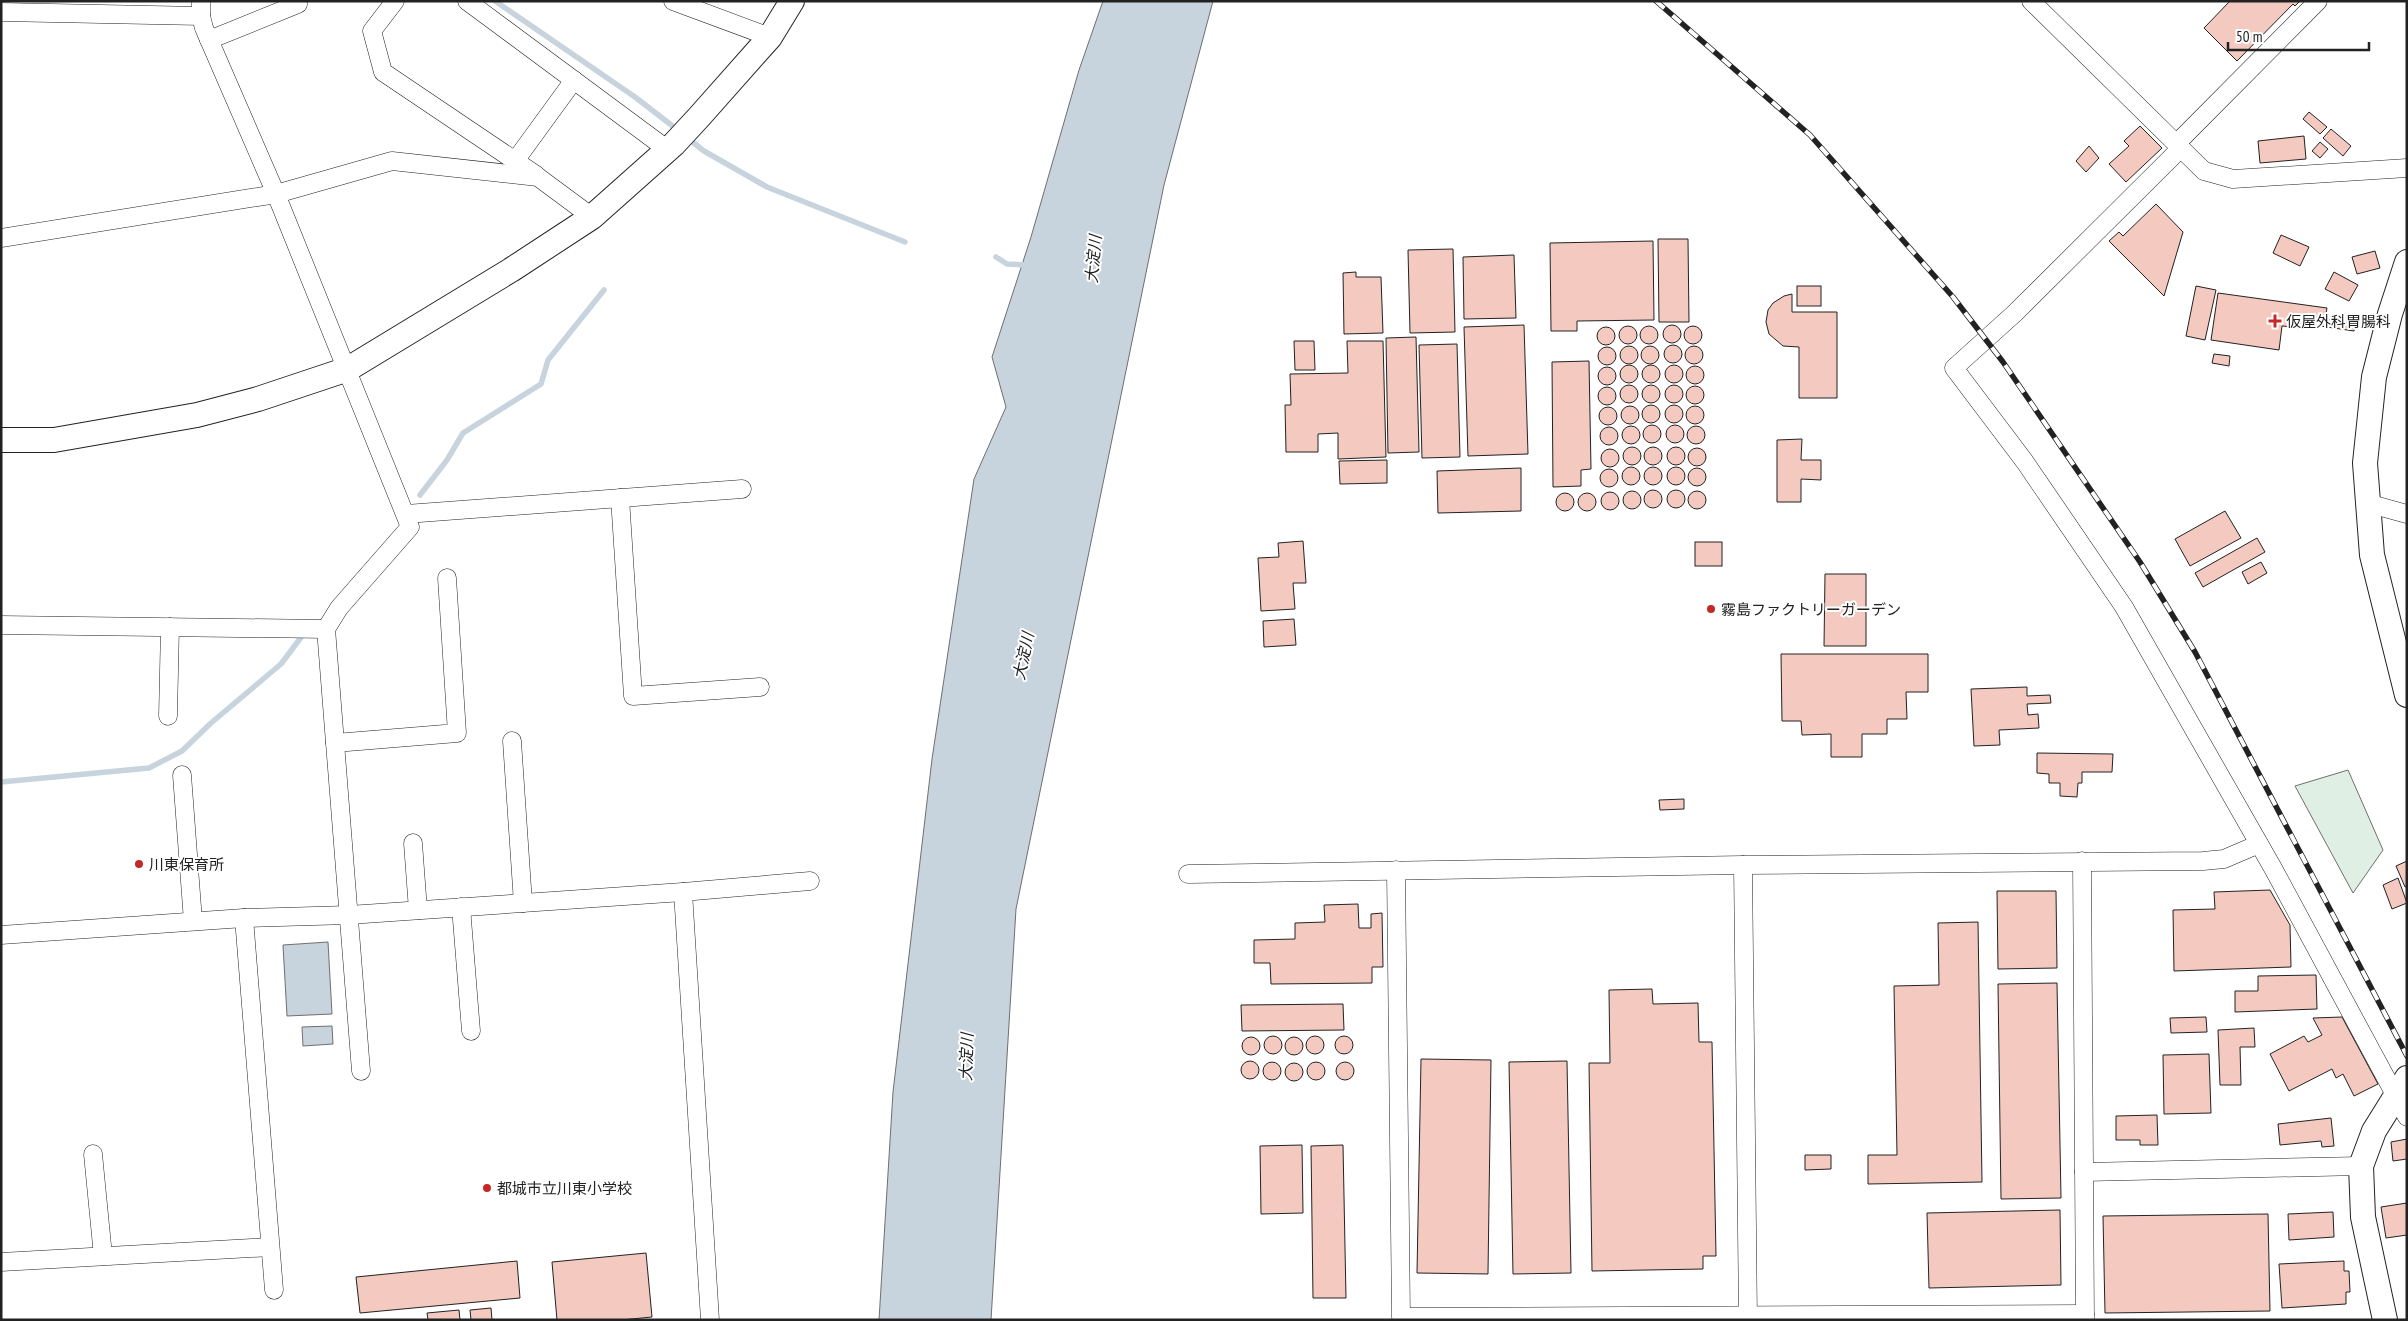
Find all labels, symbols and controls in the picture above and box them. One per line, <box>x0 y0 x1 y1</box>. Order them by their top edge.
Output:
scale bar <box>2228 20 2369 52</box>
text: 50 m <box>2236 27 2262 46</box>
water label: 大淀川 <box>1081 232 1105 284</box>
place label: 仮屋外科胃腸科 <box>2286 312 2391 331</box>
marker: 仮屋外科胃腸科 <box>2268 314 2282 328</box>
place label: 霧島ファクトリーガーデン <box>1721 600 1901 619</box>
marker: 霧島ファクトリーガーデン <box>1705 603 1717 615</box>
water label: 大淀川 <box>1008 628 1038 682</box>
place label: 川東保育所 <box>149 855 224 874</box>
marker: 川東保育所 <box>133 858 145 870</box>
water label: 大淀川 <box>955 1031 977 1081</box>
place label: 都城市立川東小学校 <box>497 1179 632 1198</box>
marker: 都城市立川東小学校 <box>481 1182 493 1194</box>

